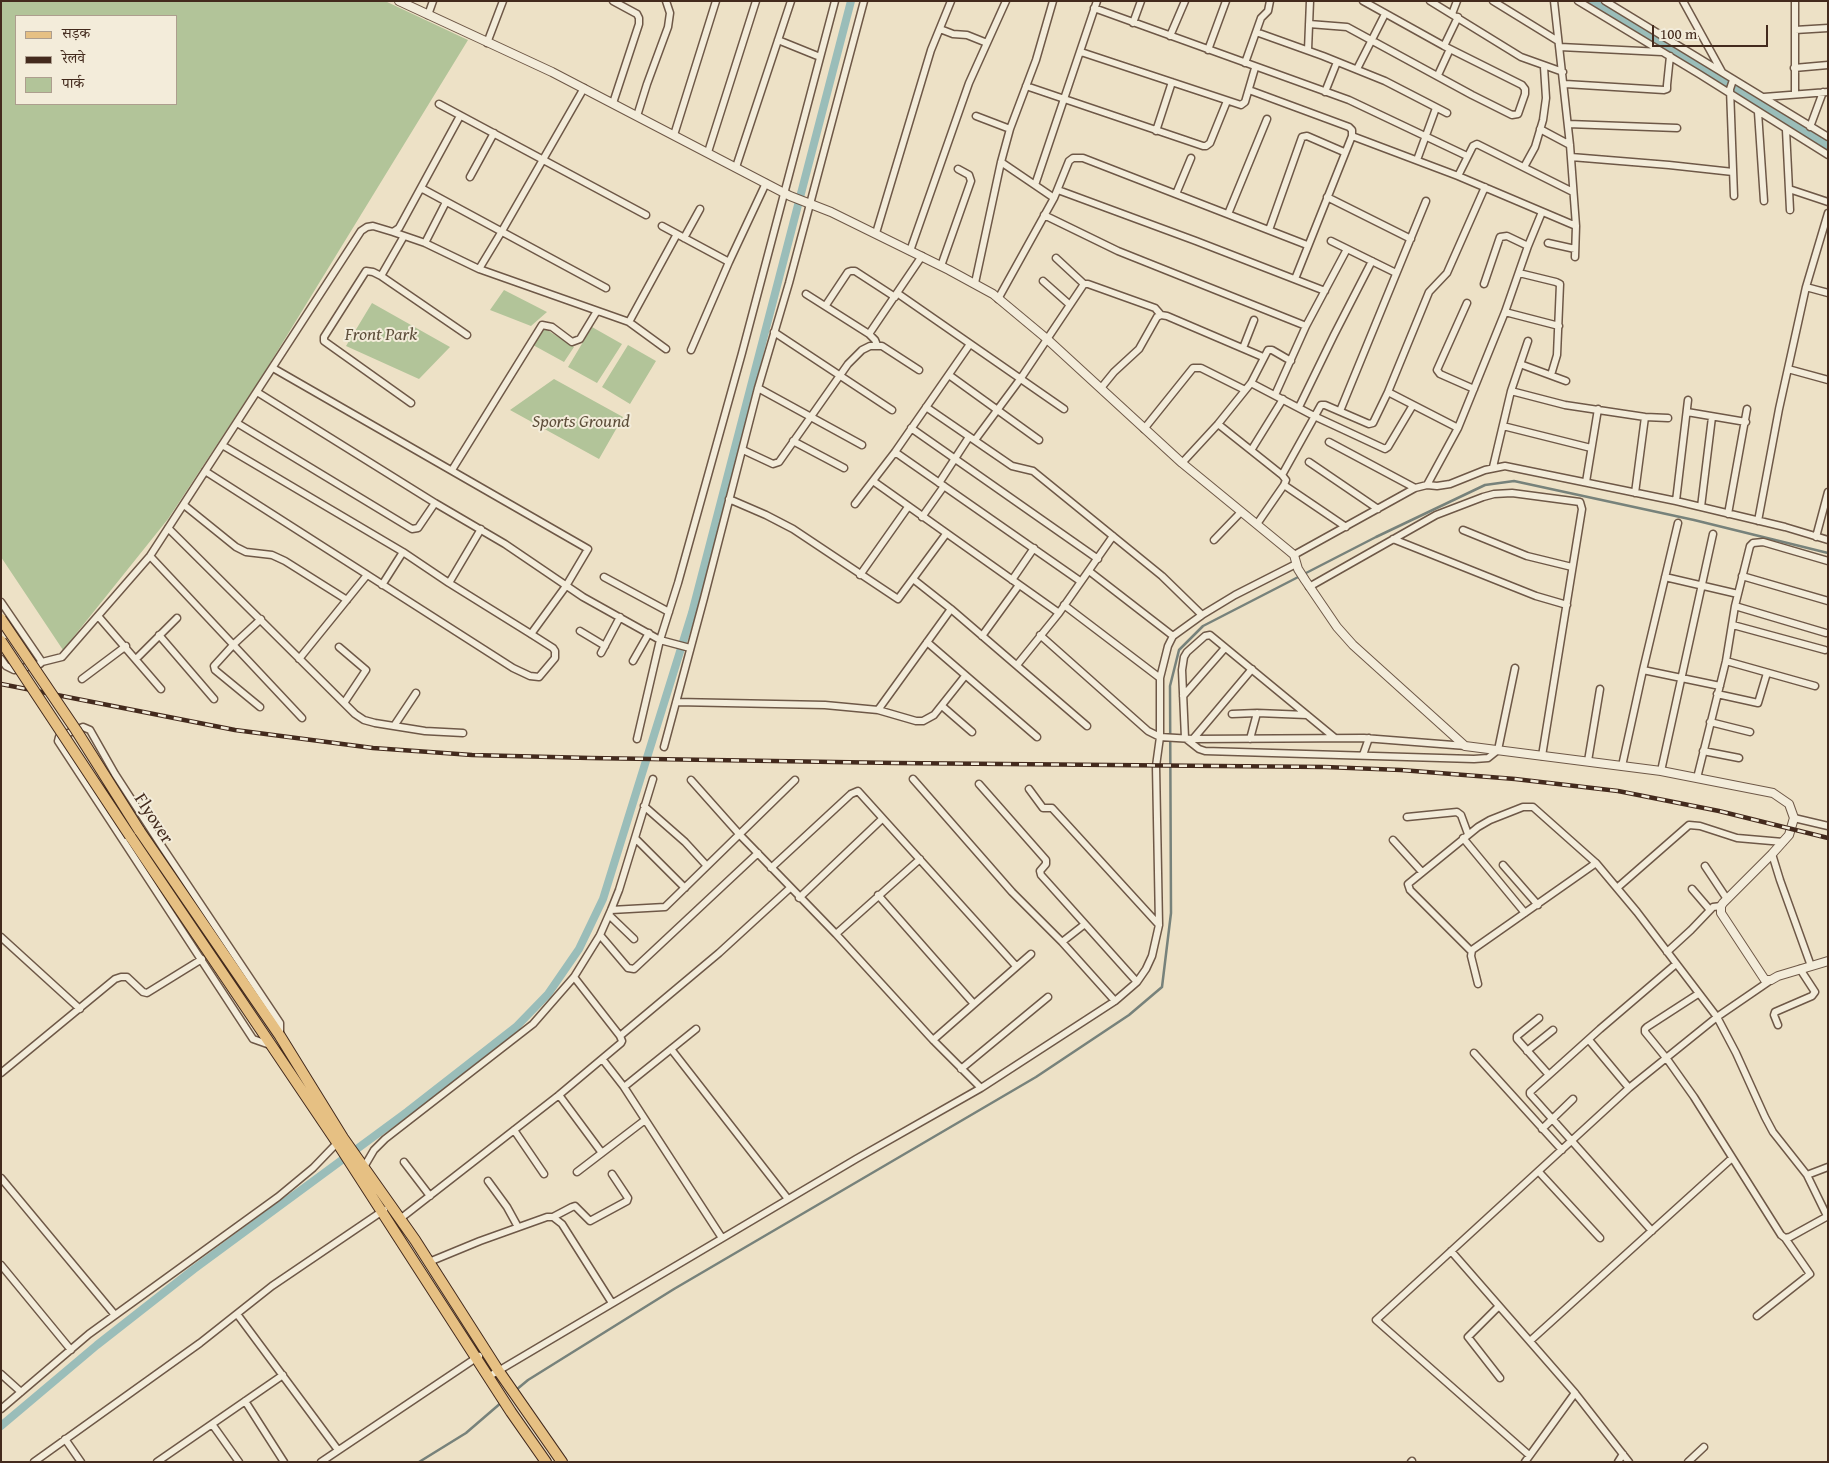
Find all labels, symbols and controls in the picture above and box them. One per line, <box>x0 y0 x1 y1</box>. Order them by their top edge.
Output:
legend <box>15 15 178 105</box>
scale bar <box>1654 15 1770 47</box>
text: सड़क <box>62 22 90 43</box>
text: 100 m <box>1660 23 1697 44</box>
text: रेलवे <box>62 47 85 68</box>
text: पार्क <box>62 72 84 93</box>
park label: Front Park <box>345 324 417 346</box>
park label: Sports Ground <box>532 411 630 433</box>
street label: Flyover <box>129 790 177 848</box>

